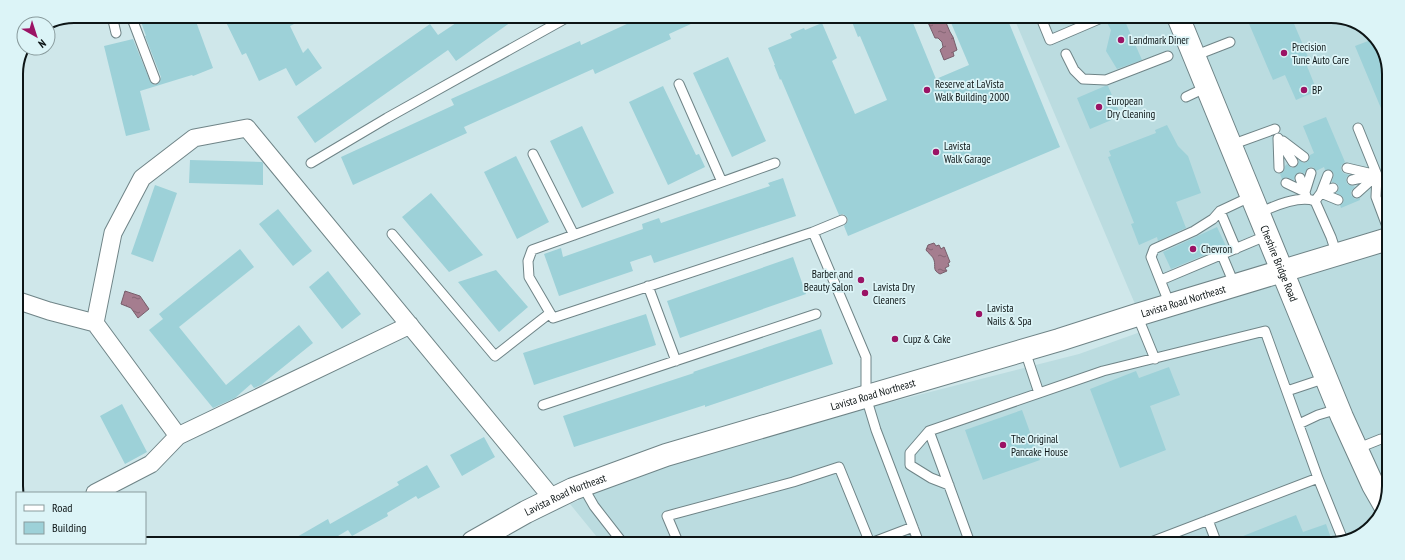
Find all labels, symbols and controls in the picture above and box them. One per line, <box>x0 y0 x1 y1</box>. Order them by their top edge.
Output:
north arrow <box>16 16 56 56</box>
place label: Landmark Diner <box>1129 33 1189 47</box>
marker: Landmark Diner <box>1116 35 1126 45</box>
text: N <box>36 36 49 51</box>
place label: Precision Tune Auto Care <box>1292 40 1349 67</box>
marker: Precision Tune Auto Care <box>1279 48 1289 58</box>
place label: Reserve at LaVista Walk Building 2000 <box>935 77 1009 104</box>
place label: BP <box>1312 83 1322 97</box>
marker: Reserve at LaVista Walk Building 2000 <box>922 85 932 95</box>
marker: BP <box>1299 85 1309 95</box>
place label: European Dry Cleaning <box>1107 94 1156 121</box>
marker: European Dry Cleaning <box>1094 102 1104 112</box>
place label: Lavista Walk Garage <box>944 139 991 166</box>
marker: Lavista Walk Garage <box>931 147 941 157</box>
street label: Cheshire Bridge Road <box>1257 223 1301 304</box>
place label: Chevron <box>1201 242 1232 256</box>
marker: Chevron <box>1188 244 1198 254</box>
place label: Barber and Beauty Salon <box>804 267 853 294</box>
marker: Barber and Beauty Salon <box>856 275 866 285</box>
place label: Lavista Dry Cleaners <box>873 280 916 307</box>
street label: Lavista Road Northeast <box>1139 282 1227 320</box>
marker: Lavista Dry Cleaners <box>860 288 870 298</box>
place label: Lavista Nails & Spa <box>987 301 1032 328</box>
marker: Lavista Nails & Spa <box>974 309 984 319</box>
place label: Cupz & Cake <box>903 332 951 346</box>
marker: Cupz & Cake <box>890 334 900 344</box>
street label: Lavista Road Northeast <box>829 375 917 413</box>
place label: The Original Pancake House <box>1011 432 1068 459</box>
marker: The Original Pancake House <box>998 440 1008 450</box>
street label: Lavista Road Northeast <box>522 471 608 519</box>
legend <box>16 492 146 544</box>
text: Road <box>52 500 72 515</box>
text: Building <box>52 520 87 535</box>

